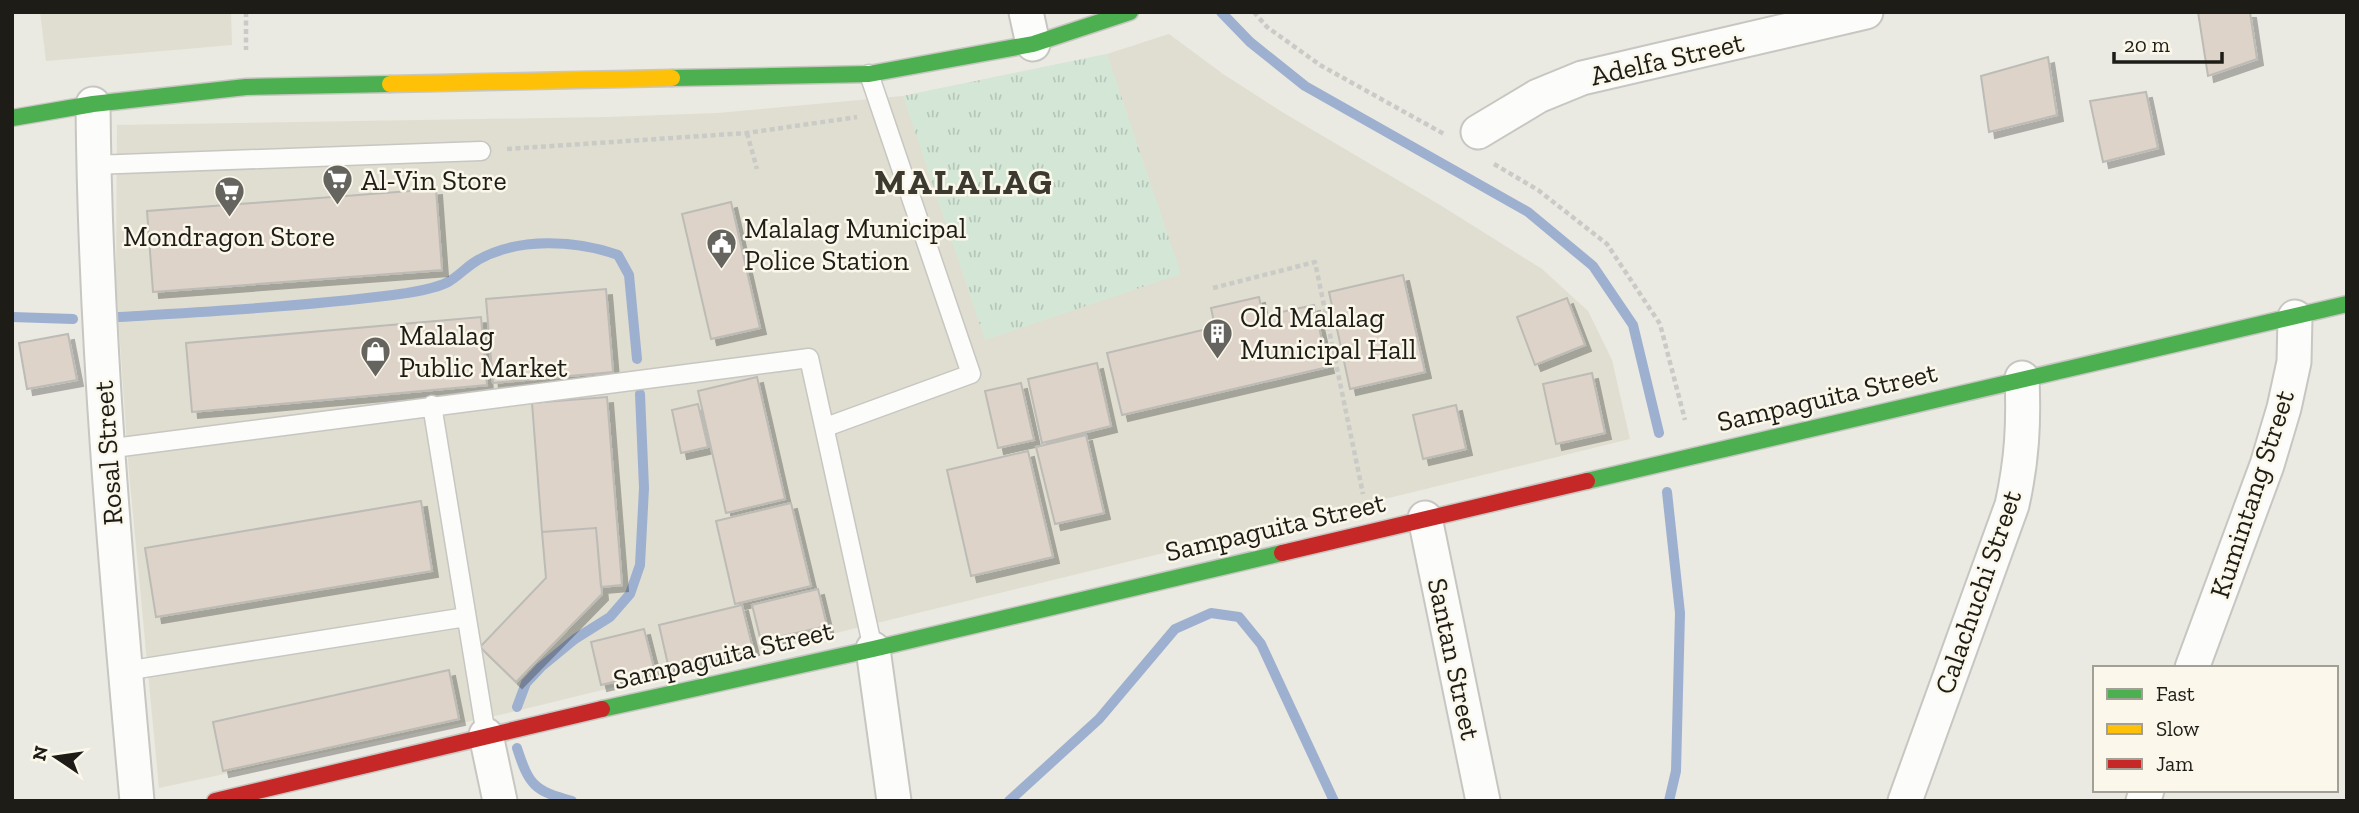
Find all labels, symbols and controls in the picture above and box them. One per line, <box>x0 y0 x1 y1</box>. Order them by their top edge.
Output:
scale bar <box>2114 21 2222 65</box>
street label: Adelfa Street <box>1587 25 1747 93</box>
text: 20 m <box>2124 32 2170 57</box>
district label: MALALAG <box>874 161 1054 203</box>
supermarket icon: Al-Vin Store <box>321 163 355 207</box>
place label: Al-Vin Store <box>361 164 507 197</box>
supermarket icon: Mondragon Store <box>212 175 246 219</box>
place label: Malalag Municipal Police Station <box>744 212 966 277</box>
place label: Mondragon Store <box>123 220 335 253</box>
public building icon: Malalag Municipal Police Station <box>704 227 738 271</box>
place label: Old Malalag Municipal Hall <box>1240 301 1417 366</box>
building icon: Old Malalag Municipal Hall <box>1200 316 1234 360</box>
place label: Malalag Public Market <box>399 319 568 384</box>
shop icon: Malalag Public Market <box>359 334 393 378</box>
street label: Sampaguita Street <box>1714 356 1941 438</box>
street label: Rosal Street <box>86 379 130 526</box>
street label: Kumintang Street <box>2203 385 2301 602</box>
street label: Calachuchi Street <box>1928 485 2029 698</box>
street label: Sampaguita Street <box>1162 486 1389 568</box>
street label: Santan Street <box>1421 575 1487 744</box>
street label: Sampaguita Street <box>610 614 837 696</box>
legend <box>2093 666 2338 792</box>
text: Fast <box>2156 681 2195 706</box>
text: Slow <box>2156 716 2199 741</box>
north arrow <box>21 722 91 792</box>
text: N <box>27 744 53 763</box>
text: Jam <box>2156 751 2193 776</box>

